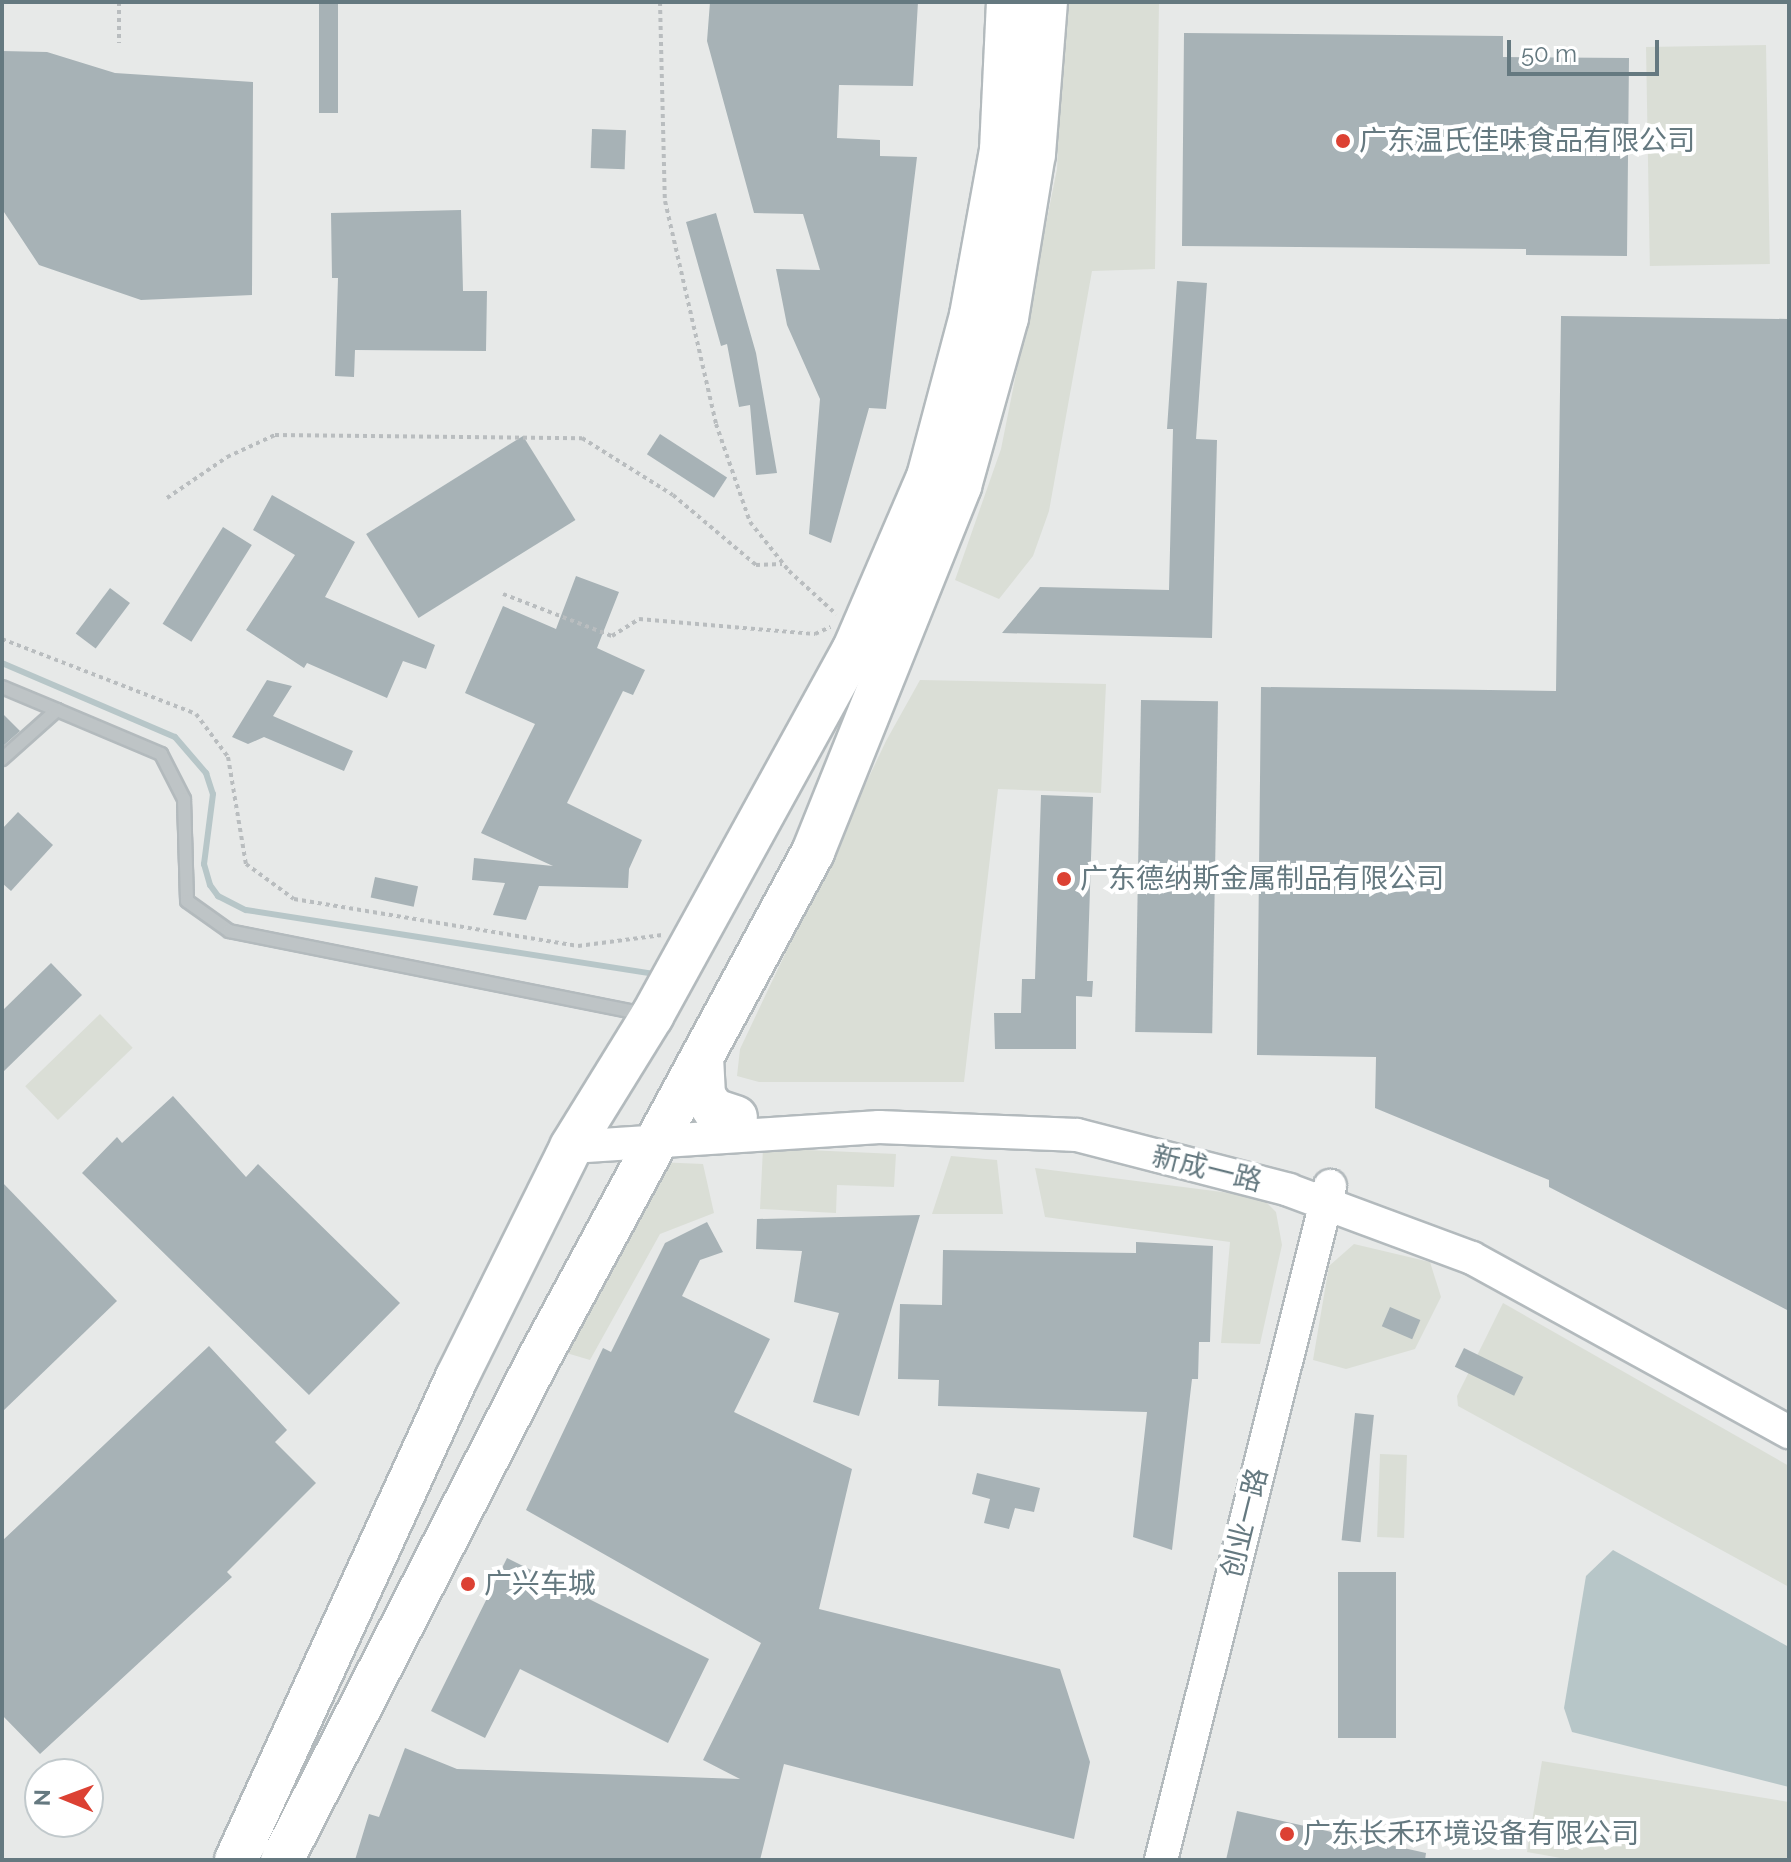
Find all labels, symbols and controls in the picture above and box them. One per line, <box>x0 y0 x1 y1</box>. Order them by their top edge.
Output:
scale bar <box>1511 24 1663 74</box>
text: 50 m <box>1521 39 1577 68</box>
place label: 广东温氏佳味食品有限公司 <box>1359 124 1695 158</box>
marker: 广东温氏佳味食品有限公司 <box>1334 132 1352 150</box>
place label: 广东德纳斯金属制品有限公司 <box>1080 862 1444 896</box>
marker: 广东德纳斯金属制品有限公司 <box>1055 870 1073 888</box>
street label: 新成一路 <box>1149 1139 1265 1199</box>
street label: 创业一路 <box>1215 1465 1275 1581</box>
place label: 广兴车城 <box>484 1567 596 1601</box>
marker: 广兴车城 <box>459 1575 477 1593</box>
north arrow <box>24 1758 104 1838</box>
text: N <box>29 1789 55 1806</box>
place label: 广东长禾环境设备有限公司 <box>1303 1817 1639 1851</box>
marker: 广东长禾环境设备有限公司 <box>1278 1825 1296 1843</box>

